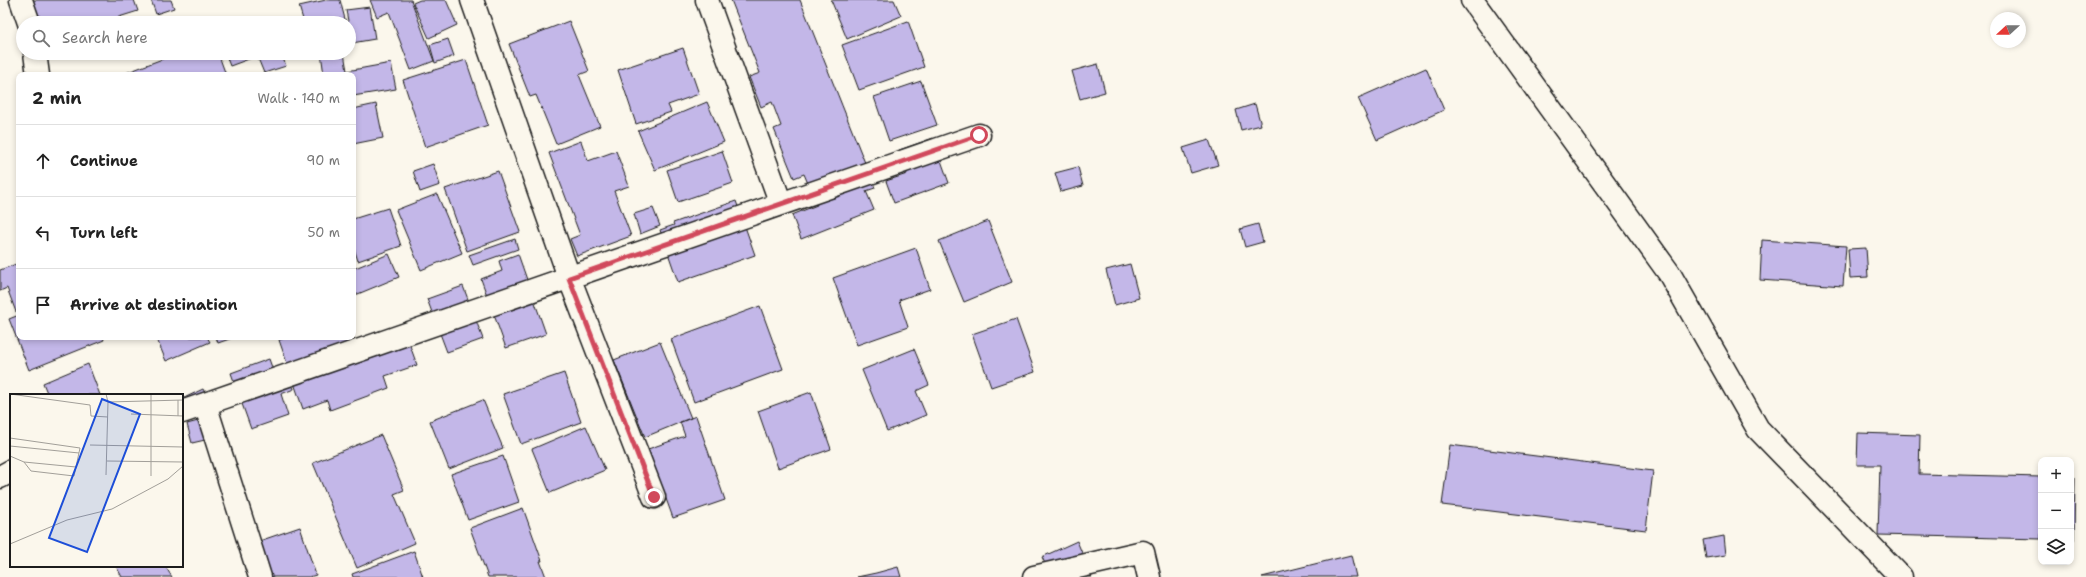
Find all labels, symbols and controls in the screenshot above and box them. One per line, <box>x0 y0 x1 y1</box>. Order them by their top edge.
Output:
north arrow <box>1990 12 2026 48</box>
search box <box>16 16 356 60</box>
icon: search <box>30 27 52 49</box>
text: Search here <box>62 28 148 48</box>
text: 2 min <box>32 87 82 109</box>
text: Walk · 140 m <box>257 90 340 107</box>
route start <box>970 126 988 144</box>
icon: ahead <box>32 150 54 172</box>
text: Continue <box>70 151 138 171</box>
text: 90 m <box>306 152 340 169</box>
icon: left <box>32 222 54 244</box>
text: Turn left <box>70 223 138 243</box>
text: 50 m <box>307 224 340 241</box>
icon: arrive <box>32 294 54 316</box>
text: Arrive at destination <box>70 295 238 315</box>
inset map <box>10 394 183 567</box>
map controls <box>2038 457 2074 565</box>
button: + <box>2038 457 2074 493</box>
route end <box>645 488 663 506</box>
button: − <box>2038 493 2074 529</box>
button: layers <box>2038 529 2074 565</box>

